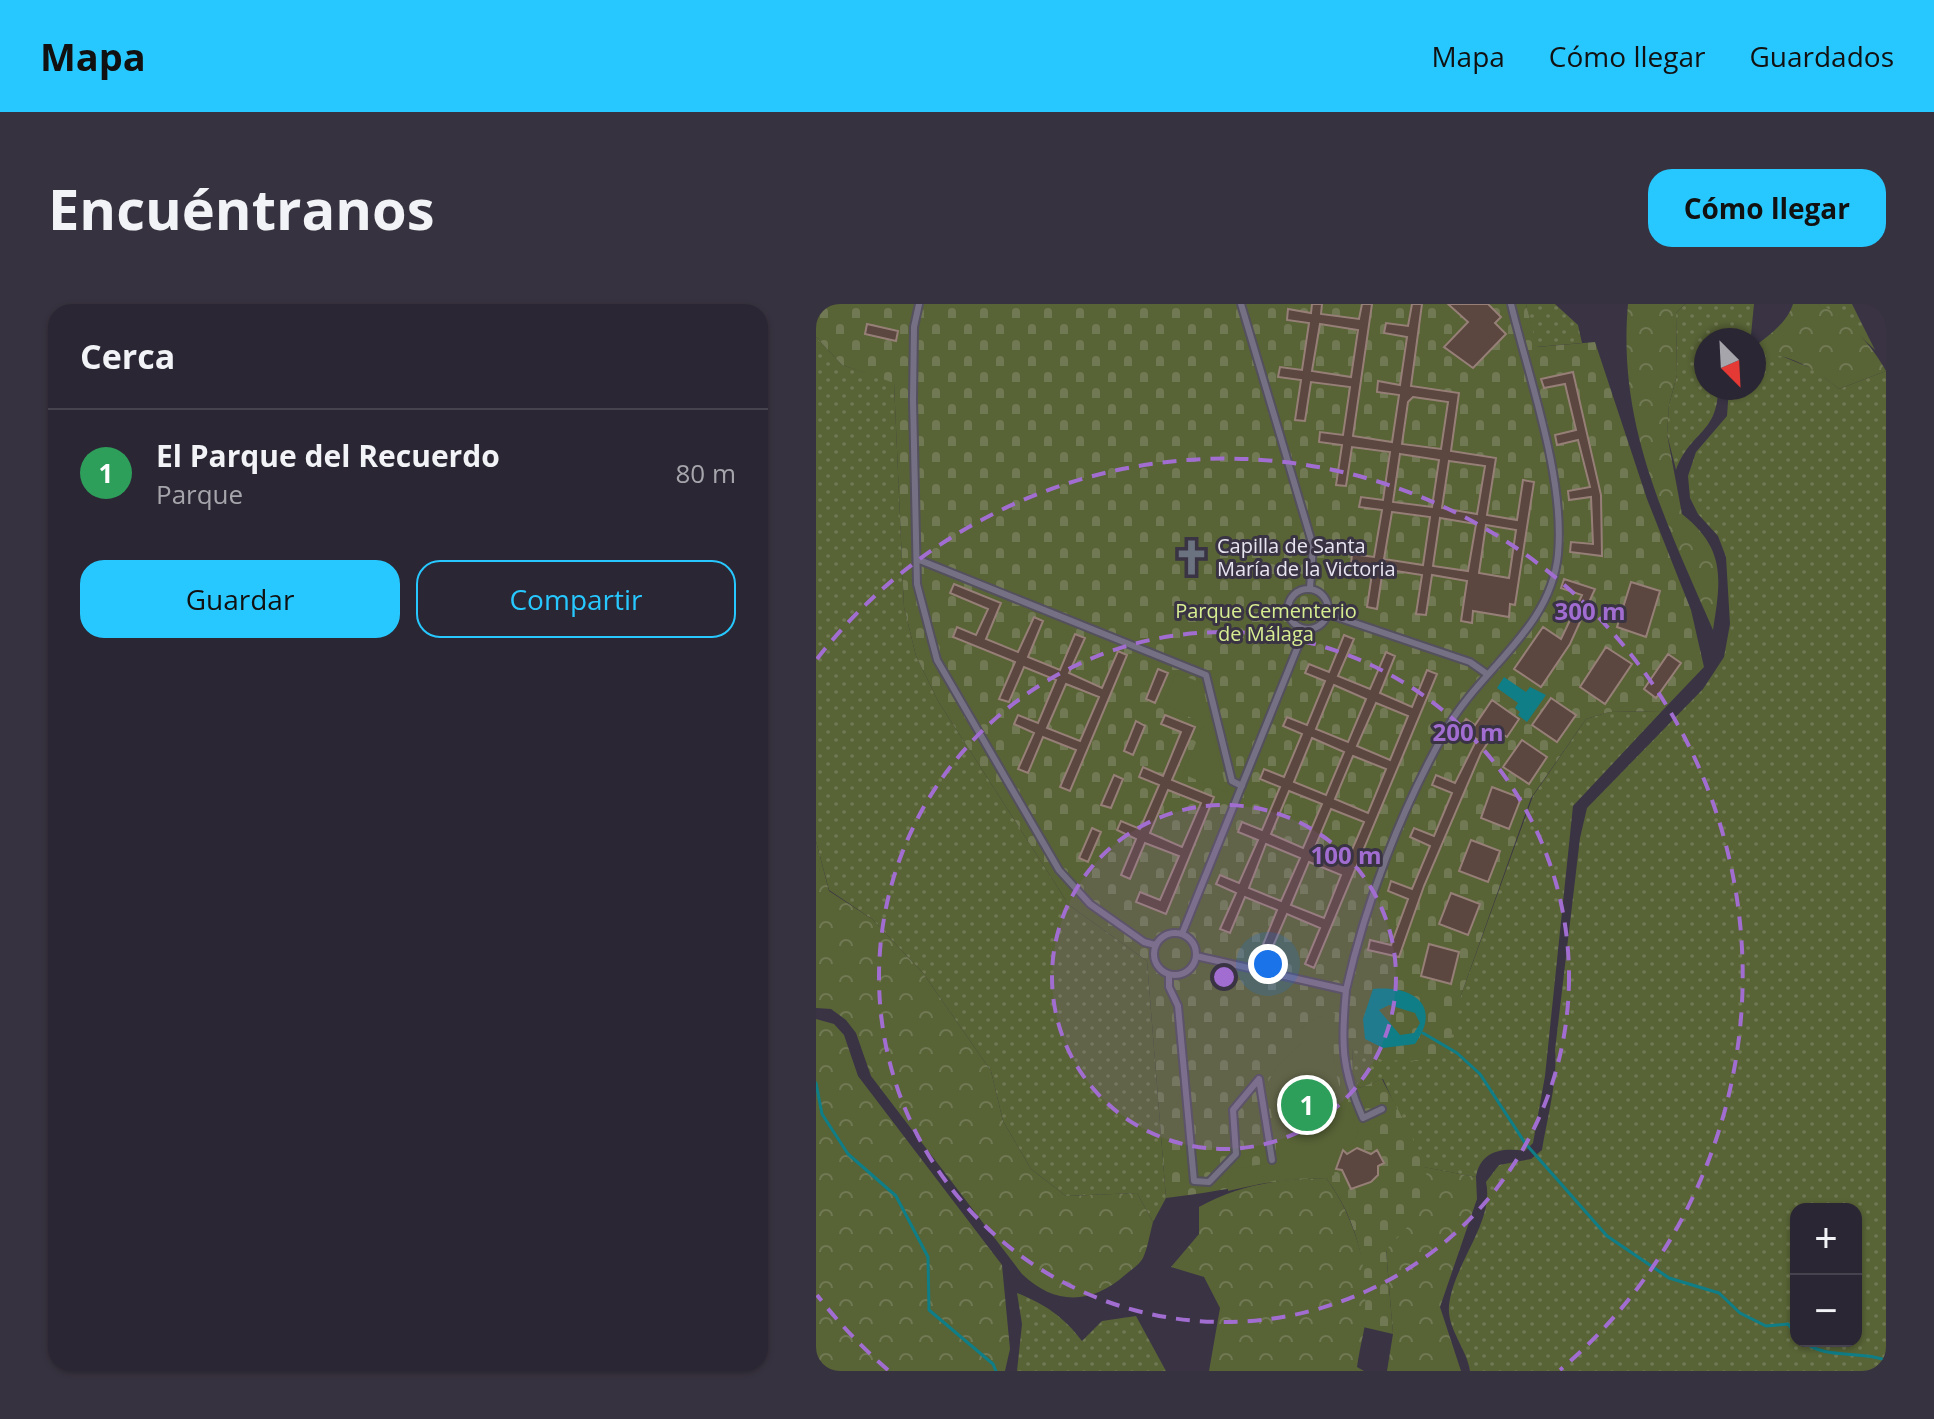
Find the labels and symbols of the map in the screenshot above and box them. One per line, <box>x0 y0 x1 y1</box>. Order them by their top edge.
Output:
north arrow <box>1694 328 1766 400</box>
place label: Capilla de Santa María de la Victoria <box>1217 532 1396 582</box>
church icon: Capilla de Santa María de la Victoria <box>1172 539 1210 577</box>
text: 300 m <box>1555 594 1625 627</box>
park label: Parque Cementerio de Málaga <box>1175 597 1357 647</box>
text: 200 m <box>1433 715 1503 748</box>
text: 100 m <box>1311 838 1381 871</box>
your location <box>1248 944 1288 984</box>
centre of rings <box>1210 963 1238 991</box>
pin: 1 <box>1281 1075 1333 1135</box>

